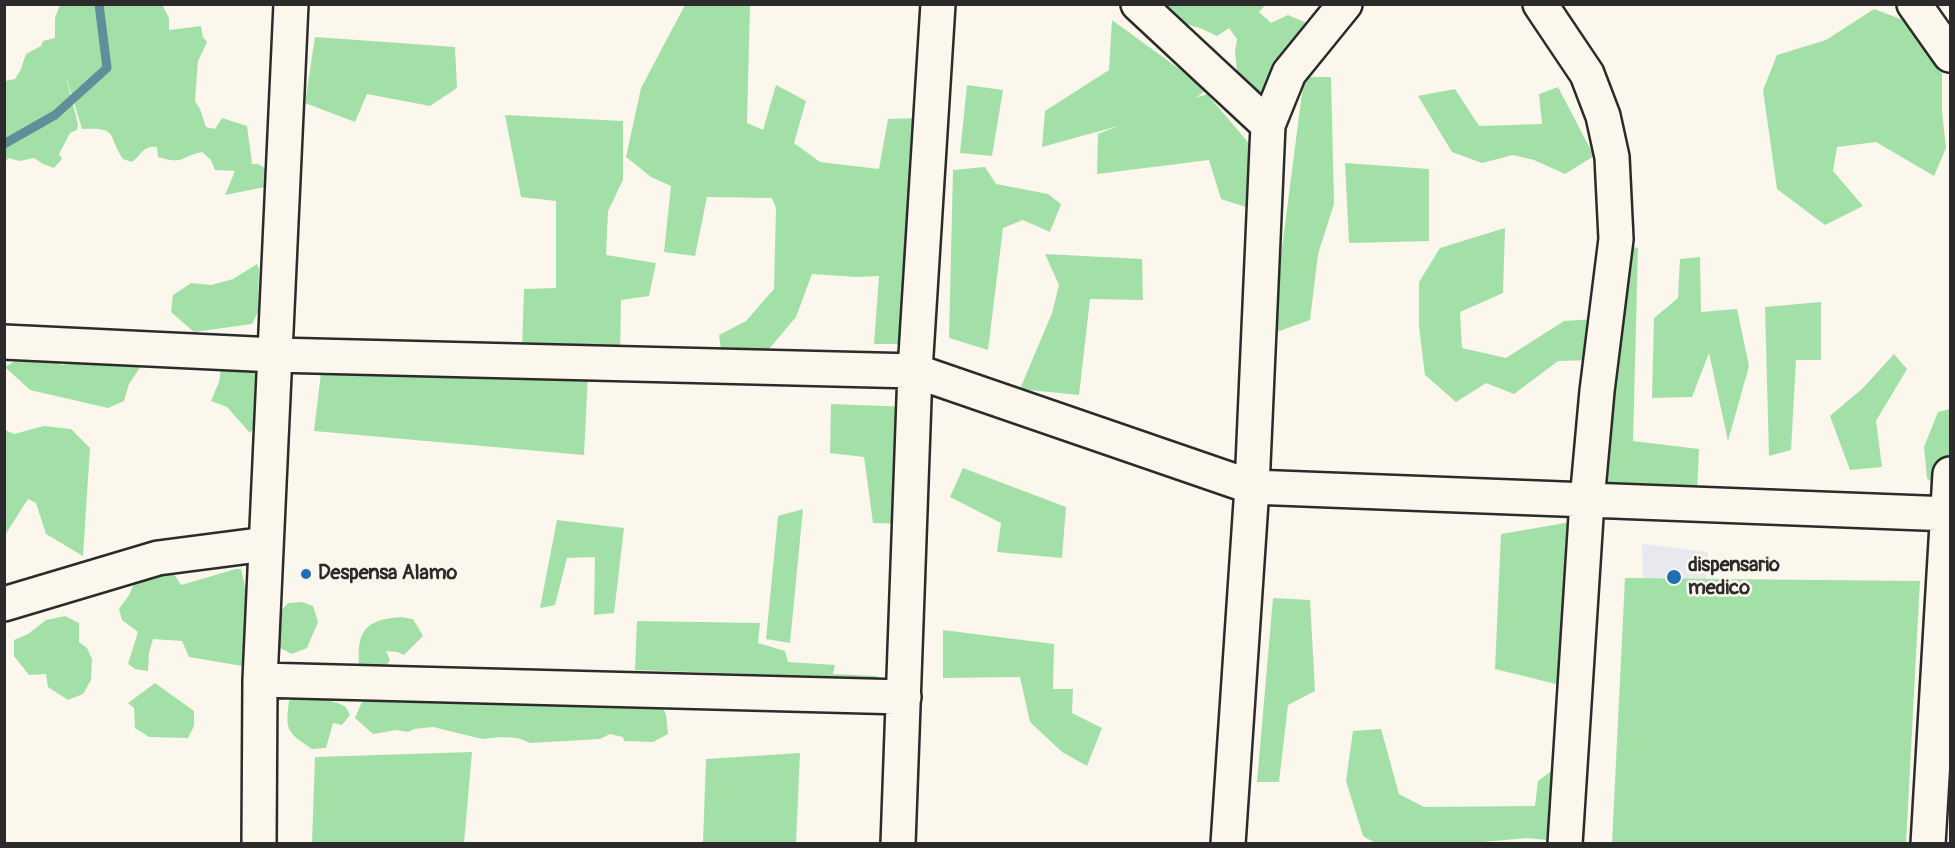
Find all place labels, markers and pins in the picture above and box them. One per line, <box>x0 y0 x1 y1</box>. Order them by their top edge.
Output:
place label: dispensario medico <box>1688 554 1780 601</box>
place label: Despensa Alamo <box>318 562 457 586</box>
marker: Despensa Alamo <box>299 567 313 581</box>
marker: dispensario medico <box>1665 568 1683 586</box>

